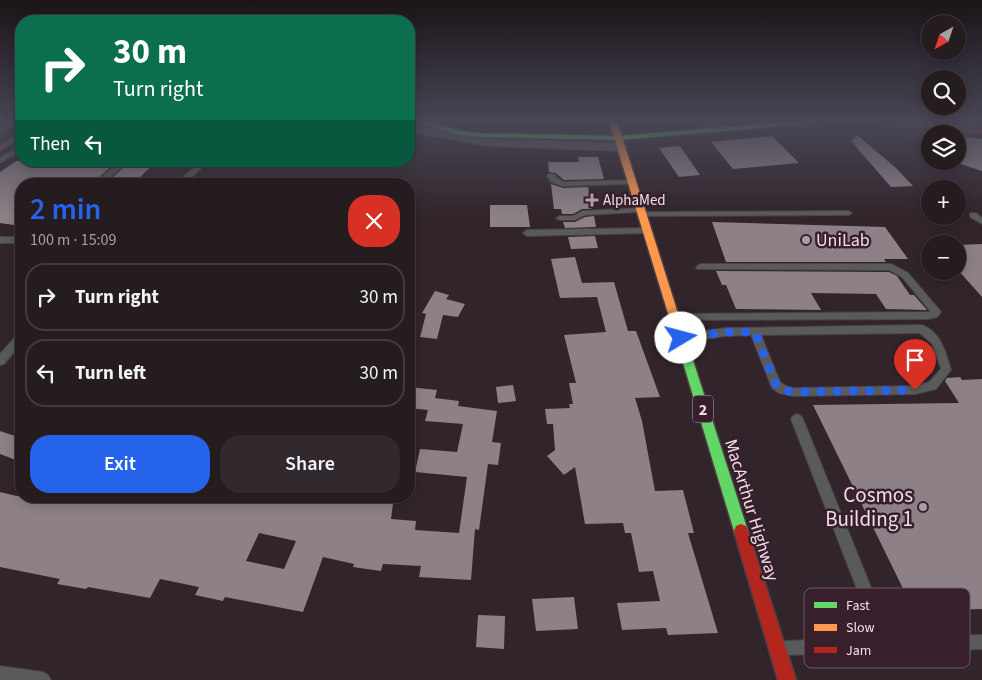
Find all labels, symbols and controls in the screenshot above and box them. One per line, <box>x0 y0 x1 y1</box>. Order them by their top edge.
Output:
north arrow <box>921 15 966 60</box>
map controls <box>921 15 966 280</box>
text: 30 m <box>113 27 187 77</box>
icon: right <box>30 35 95 100</box>
button: search <box>921 70 966 115</box>
text: Turn right <box>113 73 203 105</box>
button: layers <box>921 125 966 170</box>
icon: left <box>80 130 108 158</box>
text: Then <box>30 131 70 158</box>
button: + <box>921 180 966 225</box>
text: 2 min <box>30 188 101 231</box>
place label: AlphaMed <box>603 190 666 211</box>
marker: AlphaMed <box>585 193 599 207</box>
button: close <box>348 195 400 247</box>
place label: UniLab <box>816 228 870 253</box>
text: 100 m · 15:09 <box>30 229 117 251</box>
marker: UniLab <box>800 234 812 246</box>
button: − <box>921 235 966 280</box>
icon: right <box>32 283 60 311</box>
text: Turn right <box>75 284 159 311</box>
text: 30 m <box>360 284 398 311</box>
position arrow <box>654 311 706 363</box>
pin <box>894 339 936 390</box>
icon: arrive <box>901 346 929 374</box>
icon: left <box>32 359 60 387</box>
text: Turn left <box>75 360 146 387</box>
text: 30 m <box>360 360 398 387</box>
road number: 2 <box>693 396 713 422</box>
button: Exit <box>30 435 210 493</box>
button: Share <box>220 435 400 493</box>
street label: MacArthur Highway <box>718 436 785 585</box>
place label: Cosmos Building 1 <box>825 480 913 534</box>
marker: Cosmos Building 1 <box>917 501 929 513</box>
legend <box>804 588 970 668</box>
text: Fast <box>846 596 870 616</box>
text: Slow <box>846 618 875 638</box>
text: Jam <box>846 641 871 661</box>

